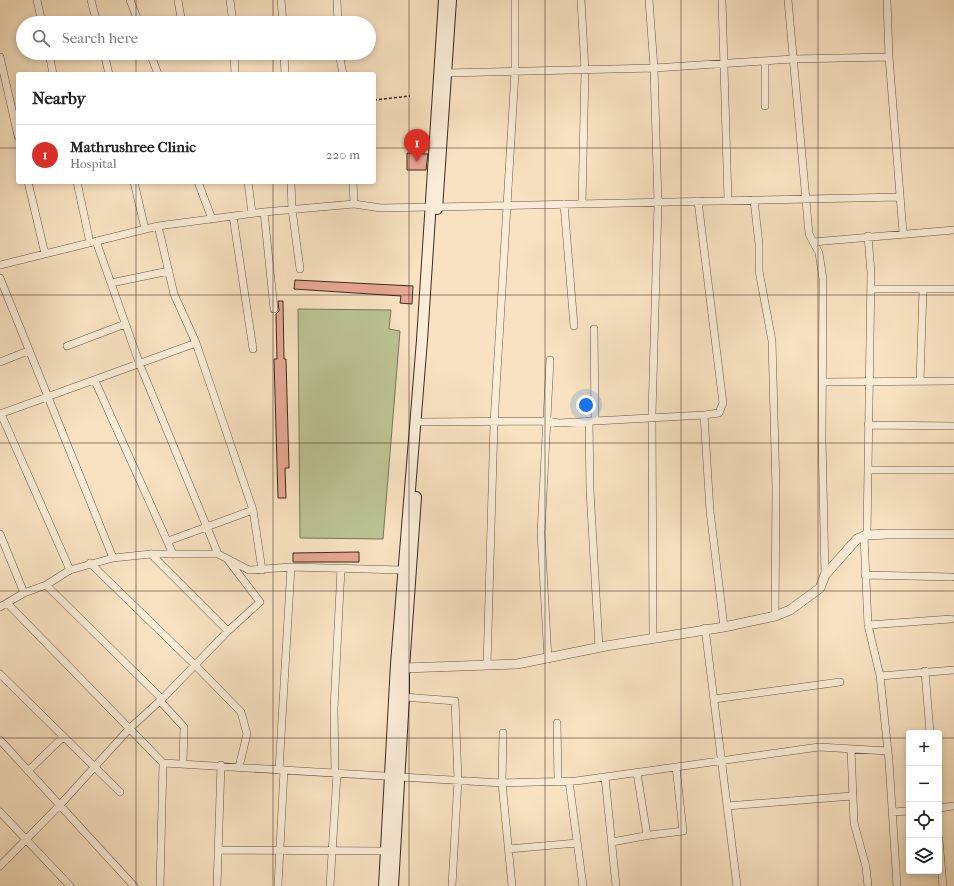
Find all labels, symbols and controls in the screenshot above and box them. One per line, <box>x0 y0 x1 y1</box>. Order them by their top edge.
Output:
search box <box>16 16 376 60</box>
icon: search <box>30 27 52 49</box>
text: Search here <box>62 29 138 47</box>
text: Nearby <box>32 88 86 108</box>
pin: 1 <box>404 129 430 162</box>
text: Mathrushree Clinic <box>70 138 196 156</box>
text: 1 <box>43 147 47 162</box>
text: 220 m <box>326 147 360 162</box>
text: Hospital <box>70 156 117 171</box>
your location <box>576 395 596 415</box>
map controls <box>906 730 942 874</box>
button: + <box>906 730 942 766</box>
button: − <box>906 766 942 802</box>
button: locate <box>906 802 942 838</box>
button: layers <box>906 838 942 874</box>

